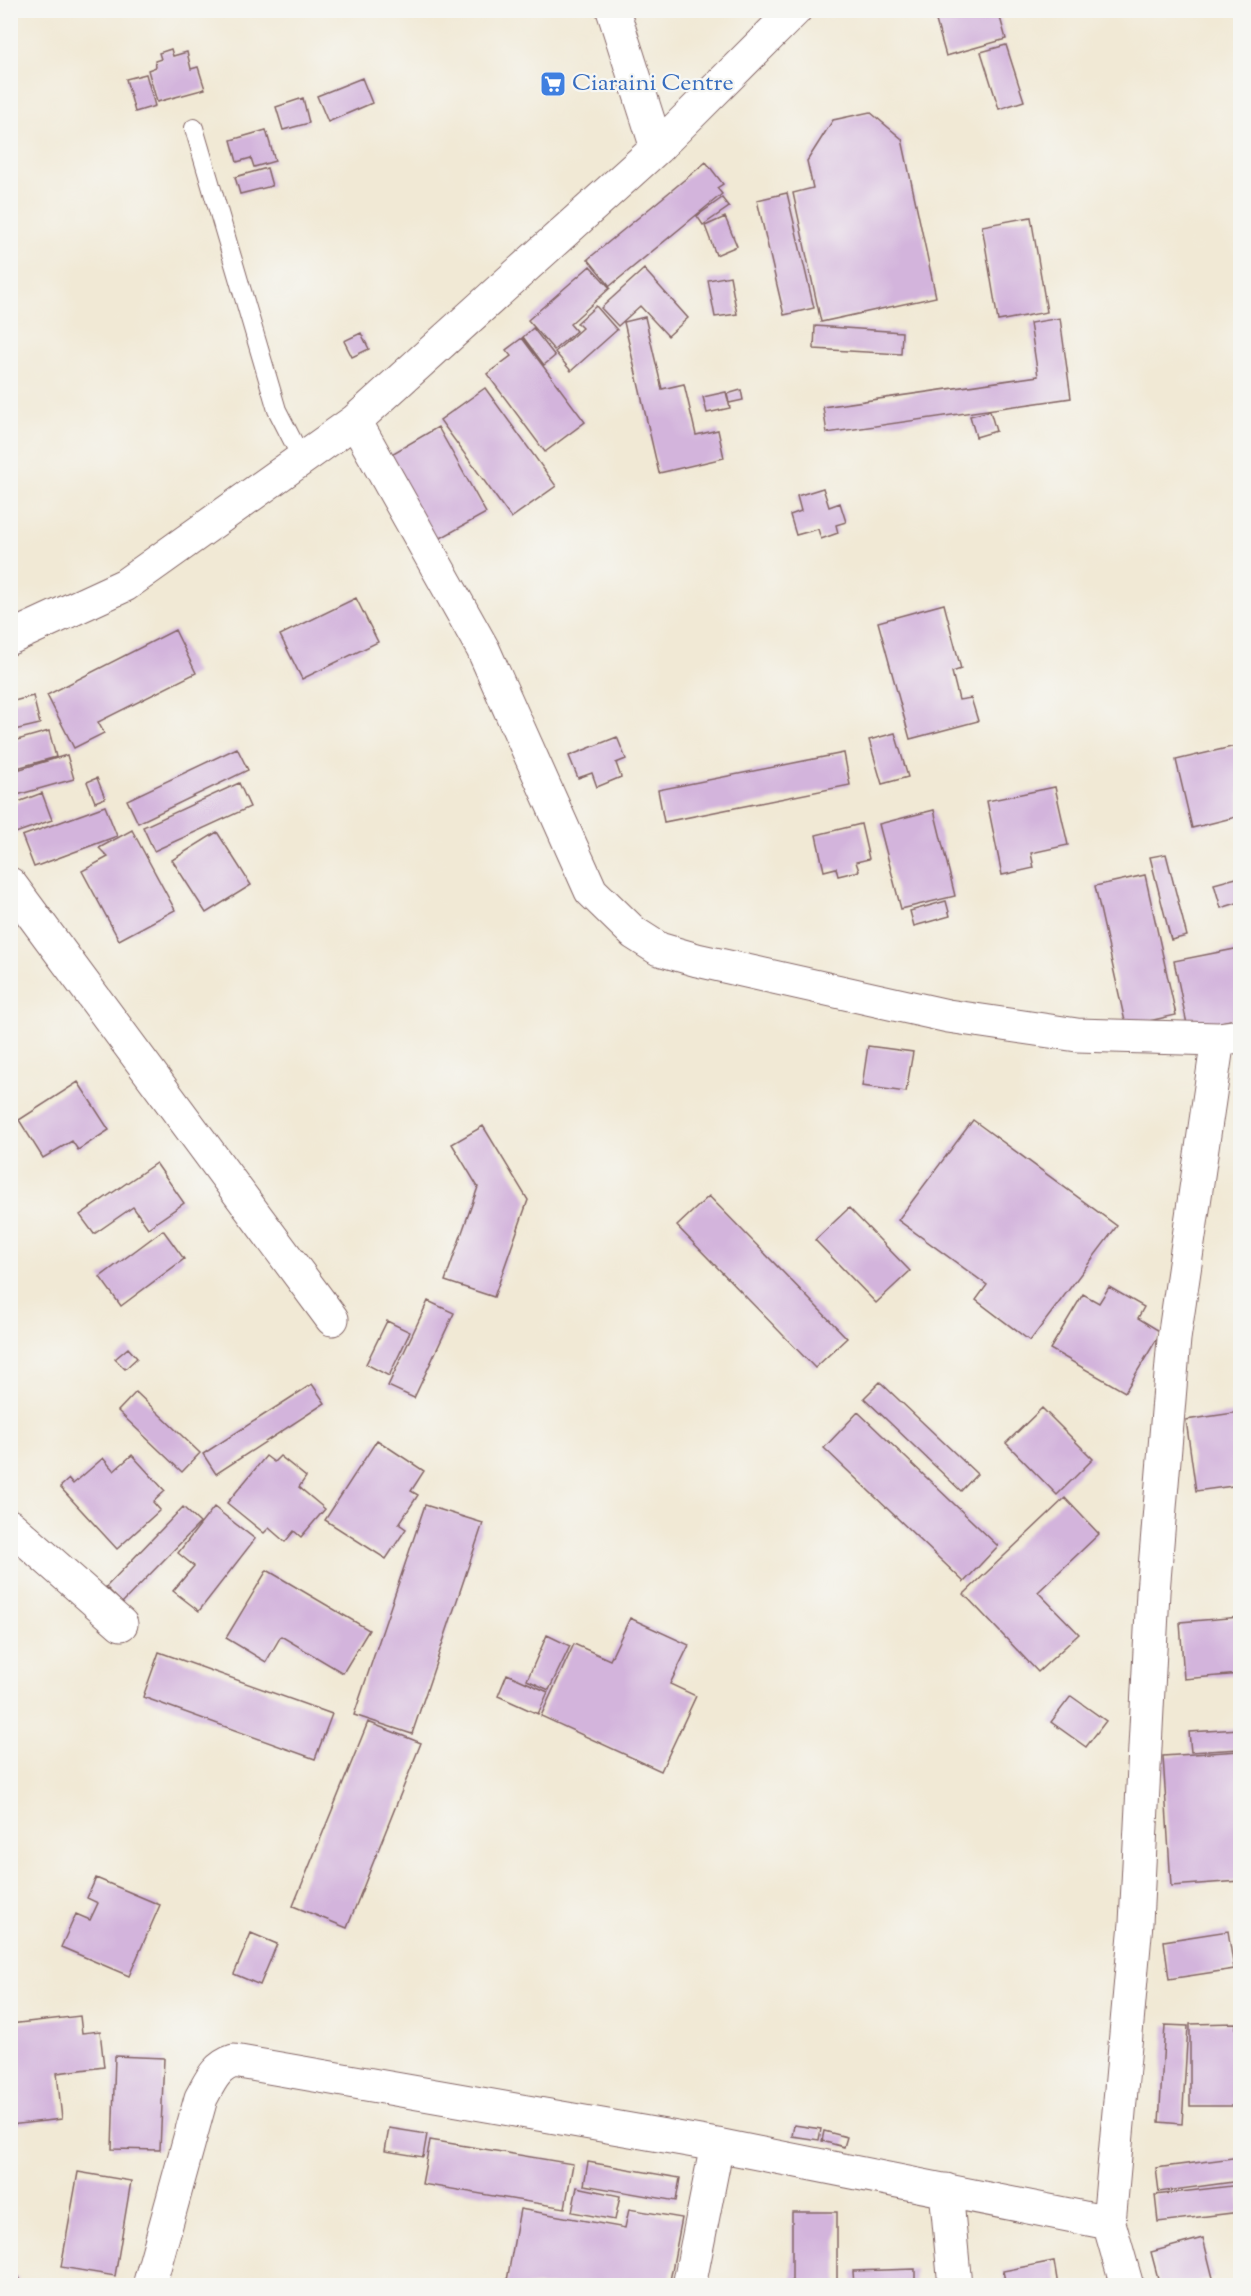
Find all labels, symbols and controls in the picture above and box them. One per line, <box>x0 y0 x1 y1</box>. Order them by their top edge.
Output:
place label: Ciaraini Centre <box>572 67 734 101</box>
supermarket icon: Ciaraini Centre <box>538 69 568 99</box>

